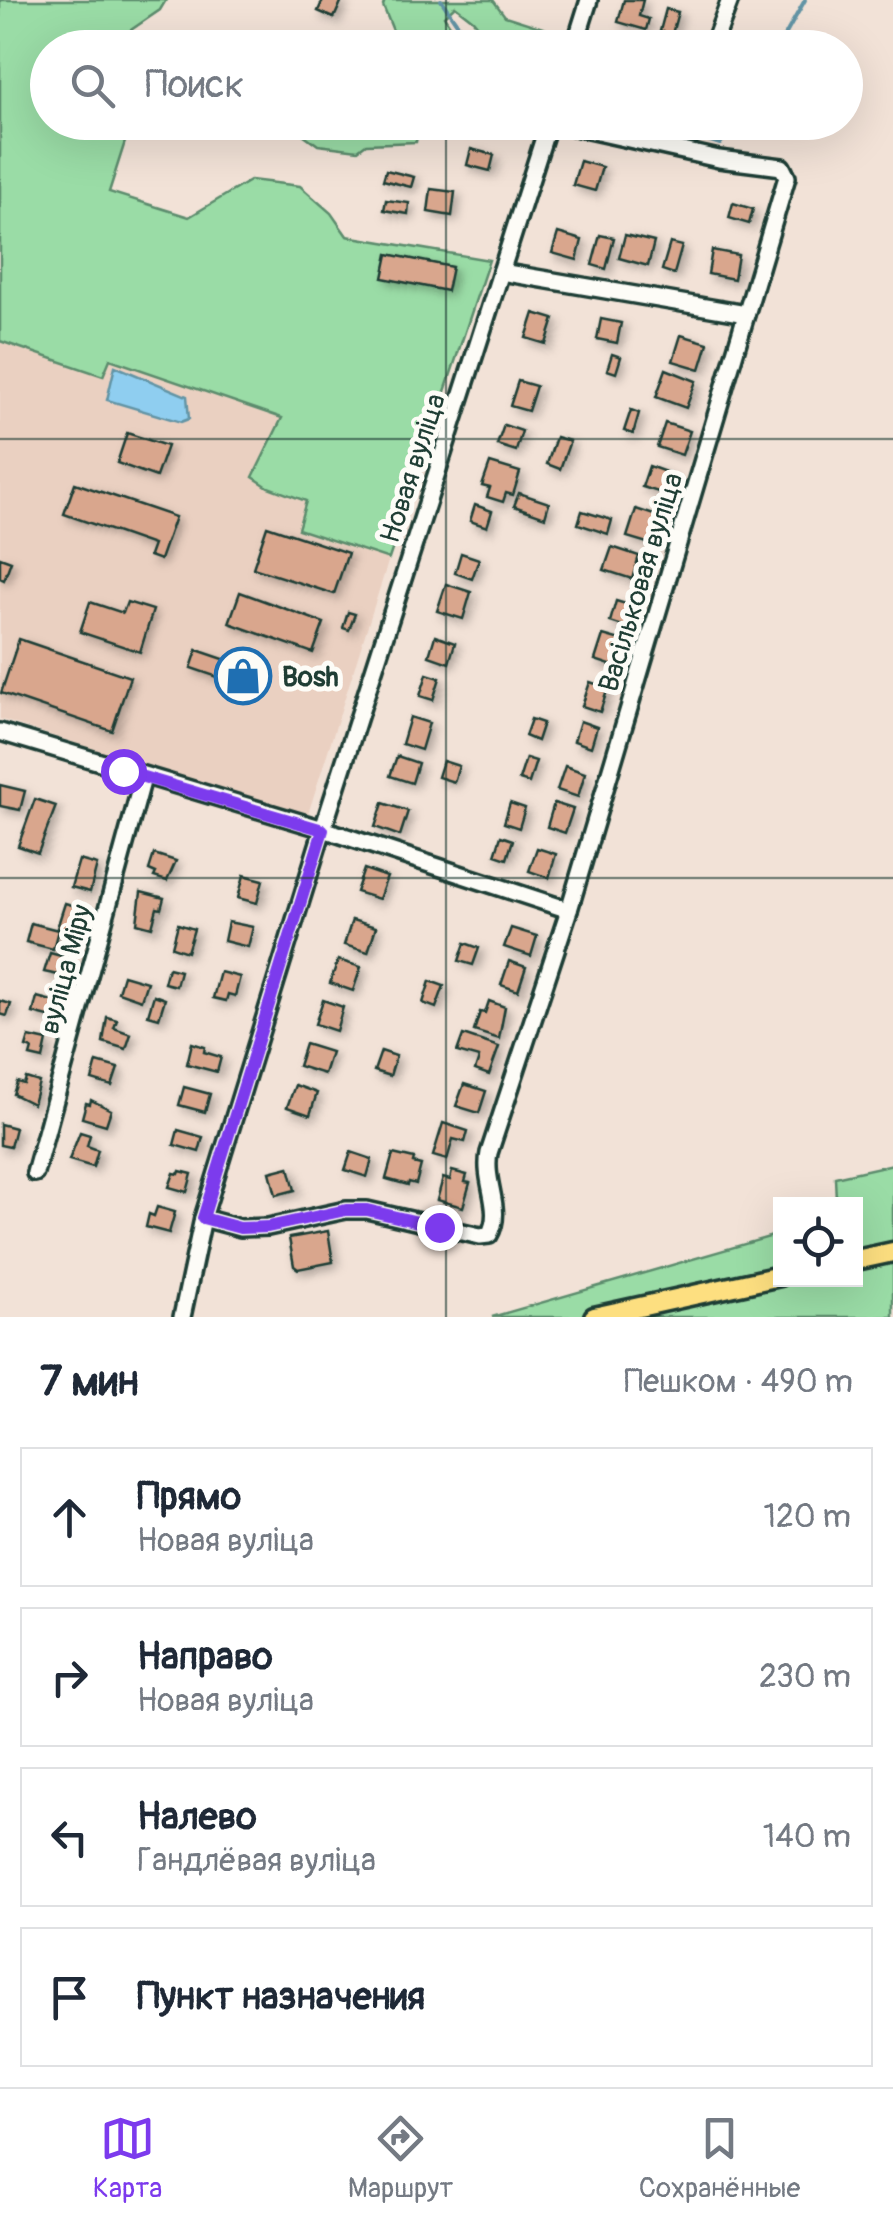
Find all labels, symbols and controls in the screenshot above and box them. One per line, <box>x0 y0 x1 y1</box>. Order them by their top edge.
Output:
search box <box>30 30 863 140</box>
icon: search <box>65 58 120 113</box>
text: Поиск <box>145 61 244 109</box>
street label: Новая вуліца <box>373 389 454 547</box>
street label: Васільковая вуліца <box>591 469 691 696</box>
shop icon: Bosh <box>213 646 273 706</box>
place label: Bosh <box>282 660 339 695</box>
route start <box>101 749 147 795</box>
street label: вуліца Міру <box>32 901 100 1038</box>
map controls <box>773 1197 863 1287</box>
button: locate <box>773 1197 863 1287</box>
route end <box>417 1205 463 1251</box>
text: 7 мин <box>40 1356 139 1408</box>
text: Пешком · 490 m <box>624 1362 853 1402</box>
text: Прямо <box>137 1473 241 1521</box>
icon: ahead <box>42 1490 97 1545</box>
text: 120 m <box>763 1497 851 1537</box>
text: Новая вуліца <box>137 1521 314 1561</box>
text: Направо <box>137 1633 273 1681</box>
icon: right <box>42 1650 97 1705</box>
text: 230 m <box>759 1657 851 1697</box>
text: Новая вуліца <box>137 1681 314 1721</box>
text: Налево <box>137 1793 257 1841</box>
icon: left <box>42 1810 97 1865</box>
text: 140 m <box>763 1817 851 1857</box>
text: Гандлёвая вуліца <box>137 1841 376 1881</box>
icon: arrive <box>42 1970 97 2025</box>
text: Пункт назначения <box>137 1973 425 2021</box>
tab: Карта <box>93 2111 162 2206</box>
tab: Маршрут <box>348 2111 453 2206</box>
tab: Сохранённые <box>639 2111 800 2206</box>

